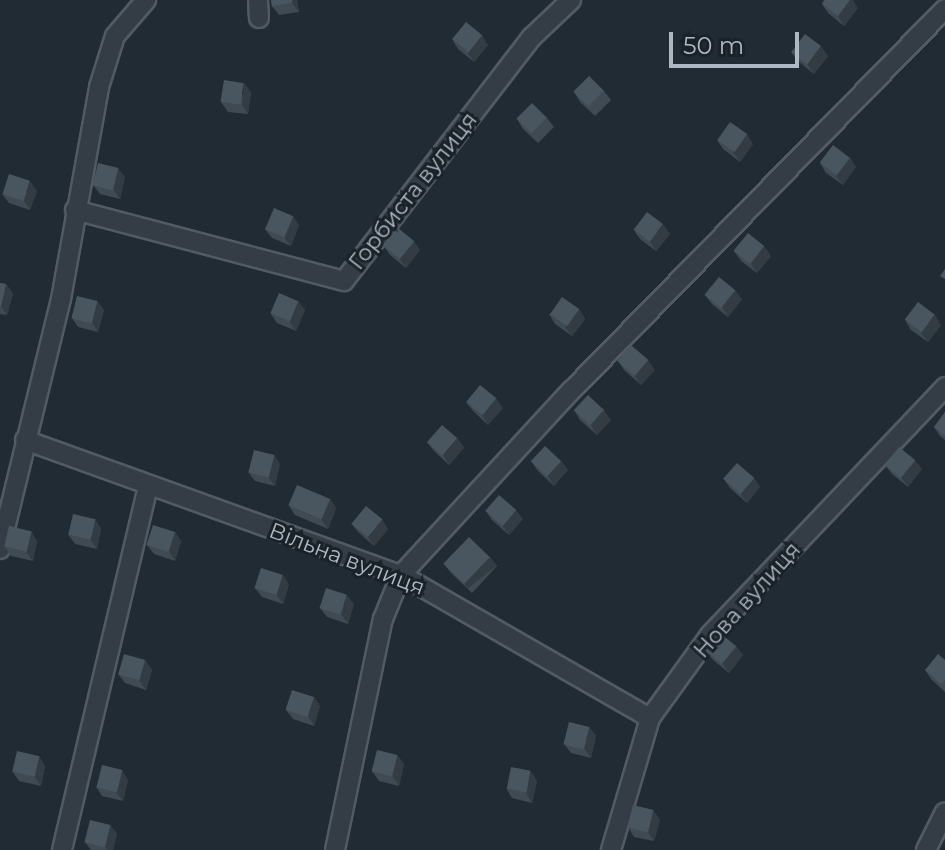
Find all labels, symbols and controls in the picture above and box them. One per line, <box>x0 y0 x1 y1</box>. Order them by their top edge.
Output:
scale bar <box>673 16 803 66</box>
text: 50 m <box>683 31 744 60</box>
street label: Горбиста вулиця <box>343 107 483 275</box>
street label: Вільна вулиця <box>265 517 429 601</box>
street label: Нова вулиця <box>688 537 806 663</box>

